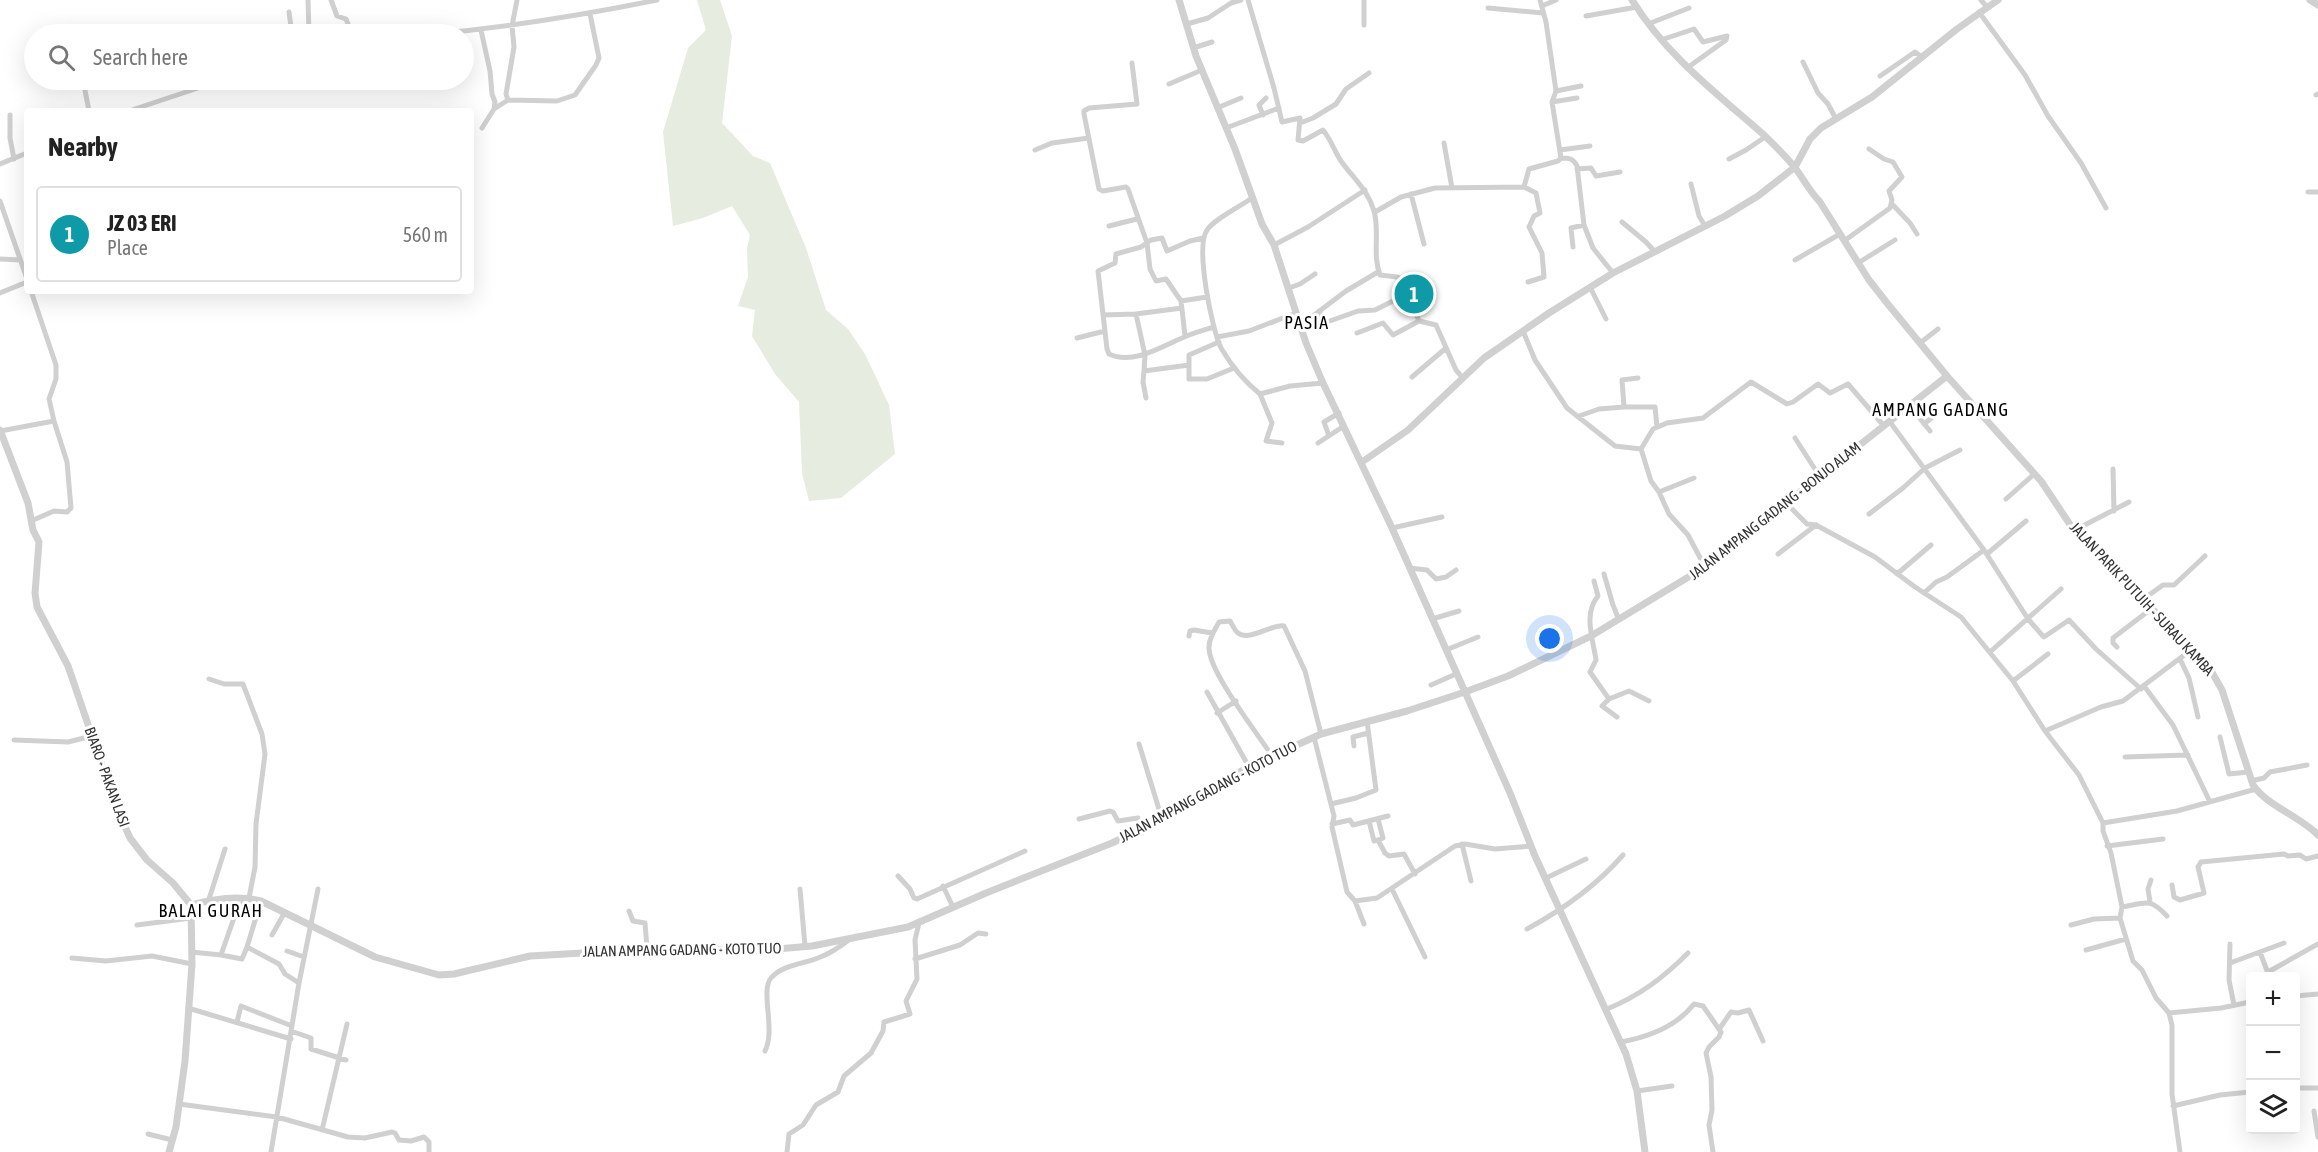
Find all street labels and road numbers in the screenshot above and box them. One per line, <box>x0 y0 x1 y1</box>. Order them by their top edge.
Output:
street label: JALAN AMPANG GADANG - BONJO ALAM <box>1685 438 1864 583</box>
street label: JALAN PARIK PUTUIH - SURAU KAMBA <box>2067 519 2218 679</box>
street label: BIARO - PAKAN LASI <box>81 724 133 829</box>
street label: JALAN AMPANG GADANG - KOTO TUO <box>1116 737 1300 846</box>
street label: JALAN AMPANG GADANG - KOTO TUO <box>582 939 782 960</box>

